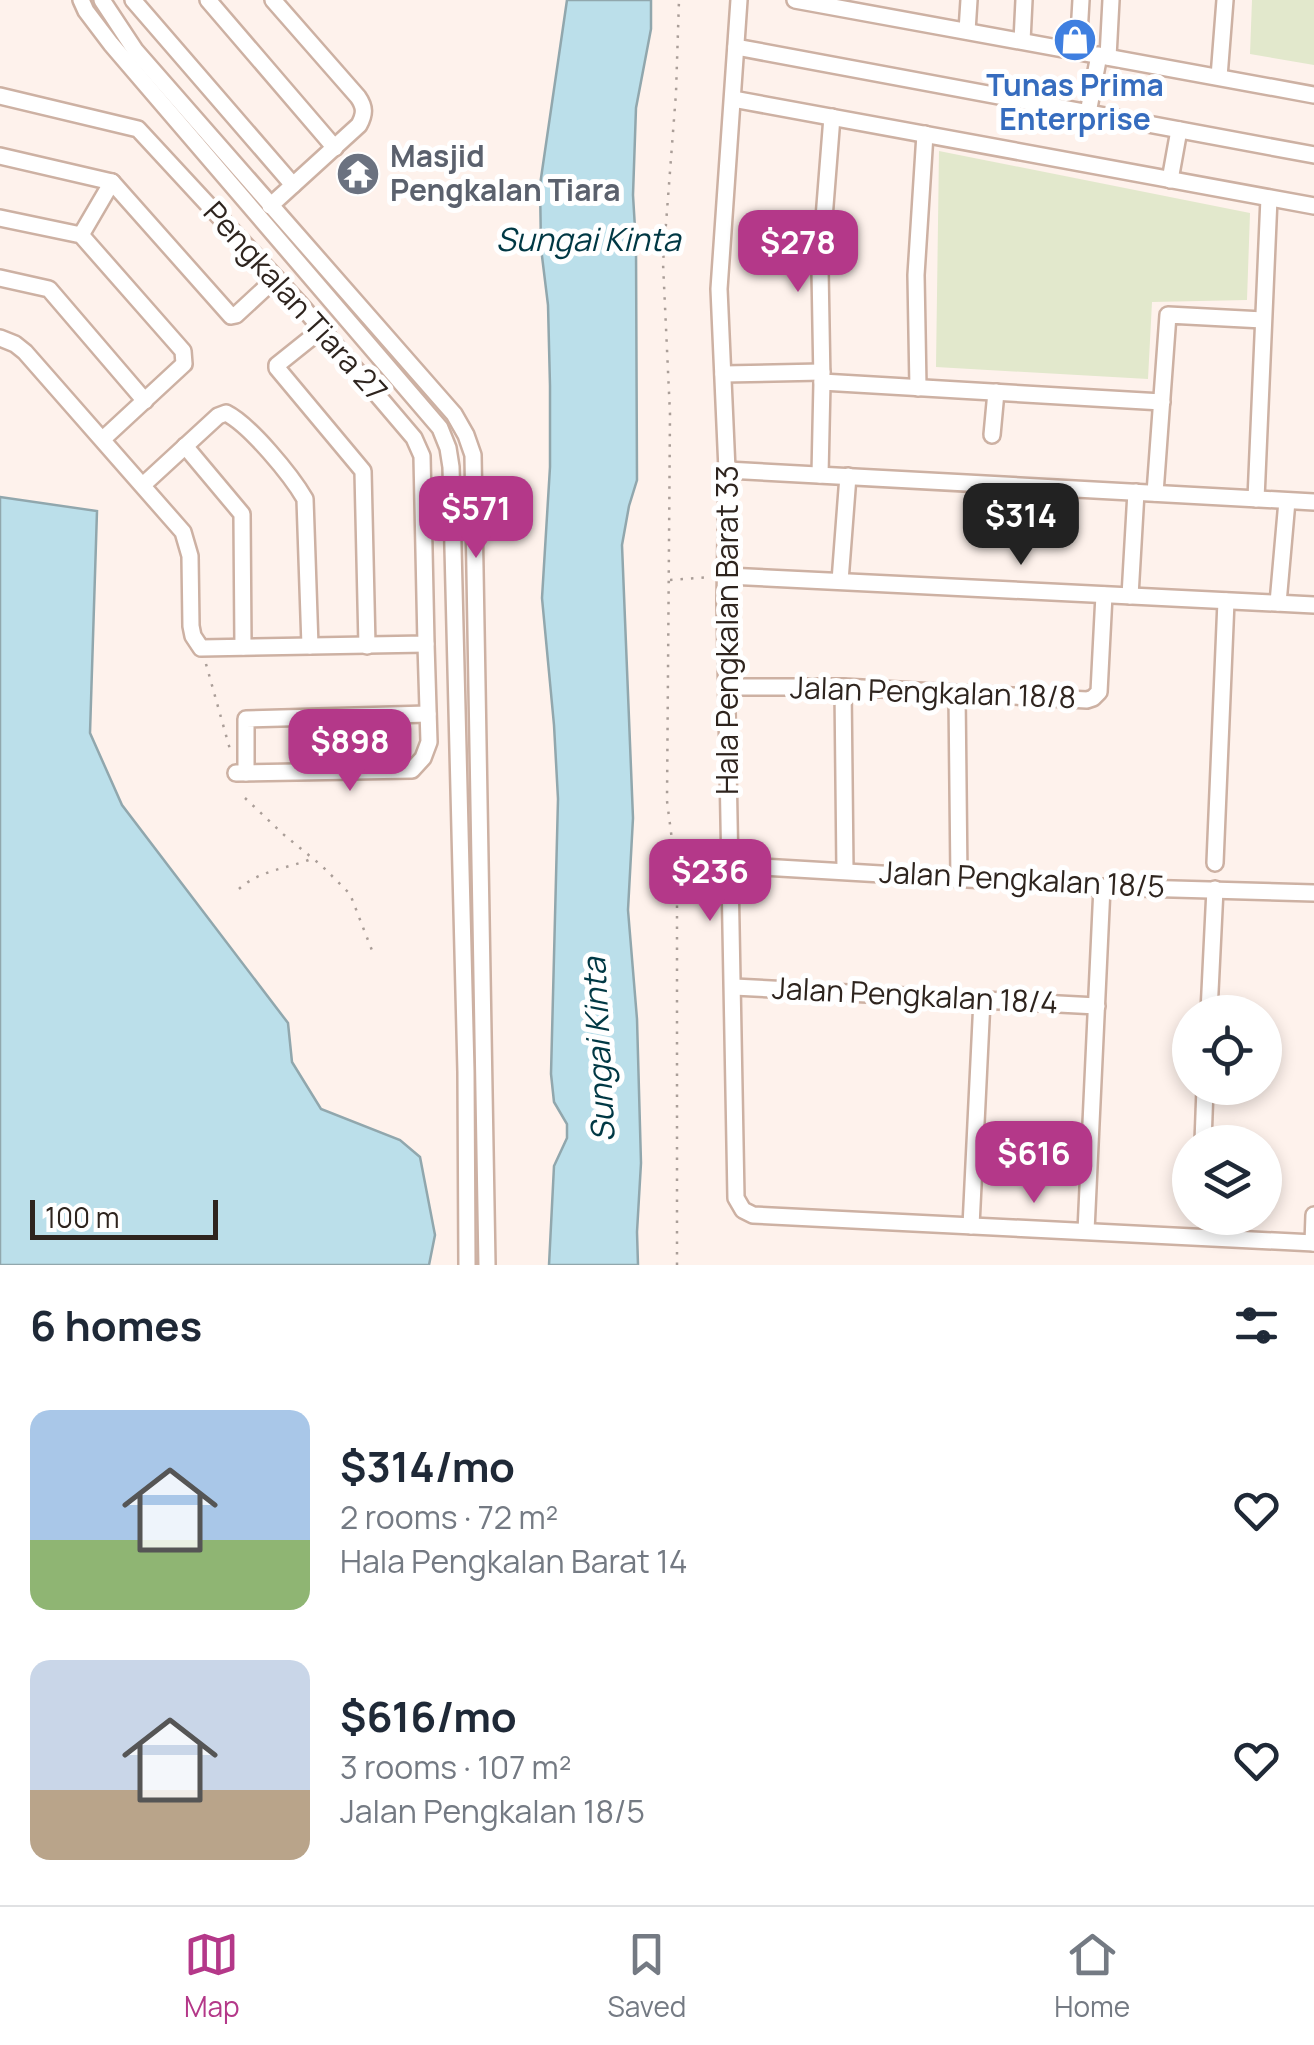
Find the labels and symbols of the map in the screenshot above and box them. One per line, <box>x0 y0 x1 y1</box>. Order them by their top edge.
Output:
shop icon: Tunas Prima Enterprise <box>1052 17 1098 63</box>
place label: Tunas Prima Enterprise <box>986 64 1164 139</box>
place label: Masjid Pengkalan Tiara <box>390 135 620 210</box>
temple icon: Masjid Pengkalan Tiara <box>335 151 381 197</box>
street label: Pengkalan Tiara 27 <box>195 192 397 410</box>
pin: $278 <box>739 210 857 295</box>
water label: Sungai Kinta <box>496 217 682 261</box>
street label: Hala Pengkalan Barat 33 <box>706 465 747 795</box>
pin: $571 <box>417 476 535 561</box>
pin: $314 <box>962 483 1080 568</box>
street label: Jalan Pengkalan 18/8 <box>789 666 1077 717</box>
pin: $898 <box>291 709 409 794</box>
pin: $236 <box>651 839 769 924</box>
street label: Jalan Pengkalan 18/5 <box>878 851 1166 906</box>
water label: Sungai Kinta <box>571 955 625 1143</box>
street label: Jalan Pengkalan 18/4 <box>771 967 1059 1022</box>
pin: $616 <box>975 1121 1093 1206</box>
scale bar <box>30 1195 218 1240</box>

